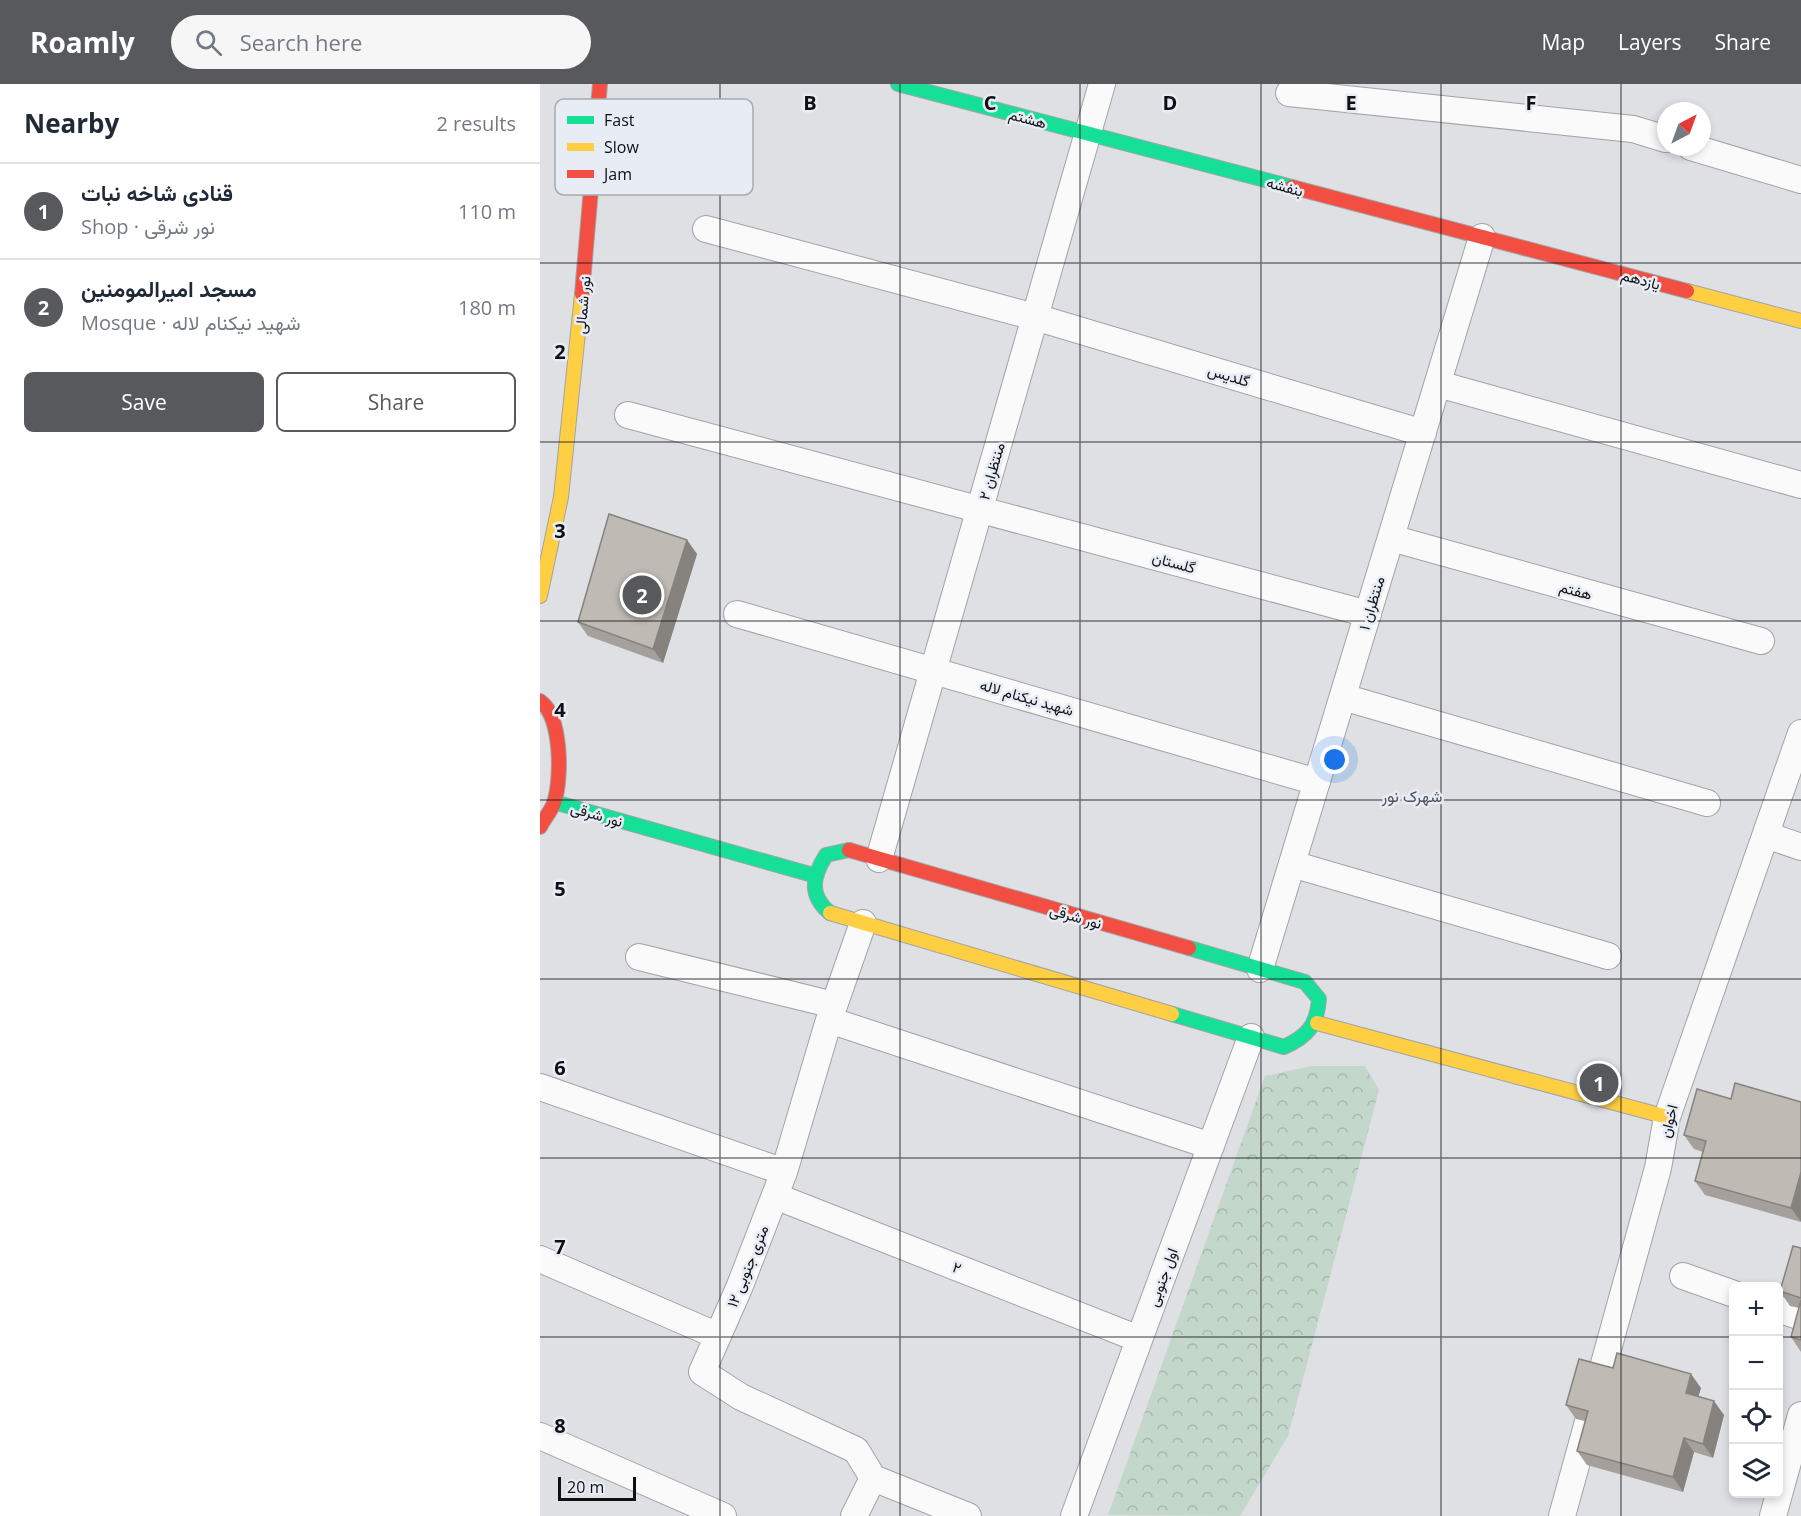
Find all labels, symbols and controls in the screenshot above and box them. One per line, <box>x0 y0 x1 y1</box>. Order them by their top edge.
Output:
search box <box>171 15 591 69</box>
text: Roamly <box>30 23 135 61</box>
icon: search <box>192 26 225 59</box>
text: Search here <box>240 27 362 57</box>
text: Map <box>1542 28 1585 56</box>
text: Layers <box>1618 28 1682 56</box>
text: Share <box>1715 28 1771 56</box>
text: B <box>803 89 817 116</box>
text: C <box>984 89 997 116</box>
text: D <box>1163 89 1177 116</box>
text: E <box>1345 89 1357 116</box>
text: F <box>1526 89 1536 116</box>
legend <box>555 99 753 195</box>
north arrow <box>1657 102 1711 156</box>
street label: هشتم <box>1007 103 1049 134</box>
text: Nearby <box>24 105 119 141</box>
text: Fast <box>604 109 635 131</box>
text: 2 results <box>436 110 516 137</box>
text: Slow <box>604 136 639 158</box>
text: Jam <box>602 163 632 185</box>
street label: بنفشه <box>1264 172 1306 200</box>
text: قنادی شاخه نبات <box>81 177 233 207</box>
text: 1 <box>38 198 49 225</box>
text: 110 m <box>458 198 516 225</box>
text: Shop · نور شرقی <box>81 213 215 240</box>
street label: یازدهم <box>1619 264 1663 295</box>
text: مسجد امیرالمومنین <box>81 273 257 303</box>
street label: نور شمالی <box>569 275 596 335</box>
text: 2 <box>38 294 49 321</box>
text: 180 m <box>458 294 516 321</box>
text: Mosque · شهید نیکنام لاله <box>81 309 301 336</box>
text: 2 <box>554 338 566 365</box>
street label: گلدیس <box>1205 359 1253 392</box>
button: Save <box>24 372 264 432</box>
button: Share <box>276 372 516 432</box>
street label: منتظران ۲ <box>973 440 1009 502</box>
text: 3 <box>554 517 566 544</box>
street label: گلستان <box>1150 547 1198 577</box>
pin: 2 <box>622 572 662 618</box>
street label: منتظران ۱ <box>1353 574 1389 632</box>
street label: هفتم <box>1557 576 1594 605</box>
street label: شهید نیکنام لاله <box>978 674 1076 721</box>
text: 4 <box>554 696 566 723</box>
your location <box>1320 745 1349 774</box>
district label: شهرک نور <box>1381 785 1442 807</box>
street label: نور شرقی <box>568 797 625 832</box>
text: 5 <box>554 875 566 902</box>
street label: نور شرقی <box>1047 899 1104 934</box>
text: 6 <box>554 1054 566 1081</box>
pin: 1 <box>1580 1060 1618 1106</box>
street label: اخوان <box>1654 1102 1682 1140</box>
street label: ۱۲ متری جنوبی <box>721 1222 774 1310</box>
text: 7 <box>554 1233 566 1260</box>
street label: اول جنوبی <box>1142 1245 1183 1309</box>
street label: ۲ <box>950 1256 964 1278</box>
map controls <box>1729 1282 1783 1498</box>
button: + <box>1729 1282 1783 1336</box>
button: − <box>1729 1336 1783 1390</box>
button: locate <box>1729 1390 1783 1444</box>
text: 8 <box>554 1412 566 1439</box>
button: layers <box>1729 1444 1783 1498</box>
scale bar <box>558 1474 636 1502</box>
text: 20 m <box>567 1476 604 1498</box>

